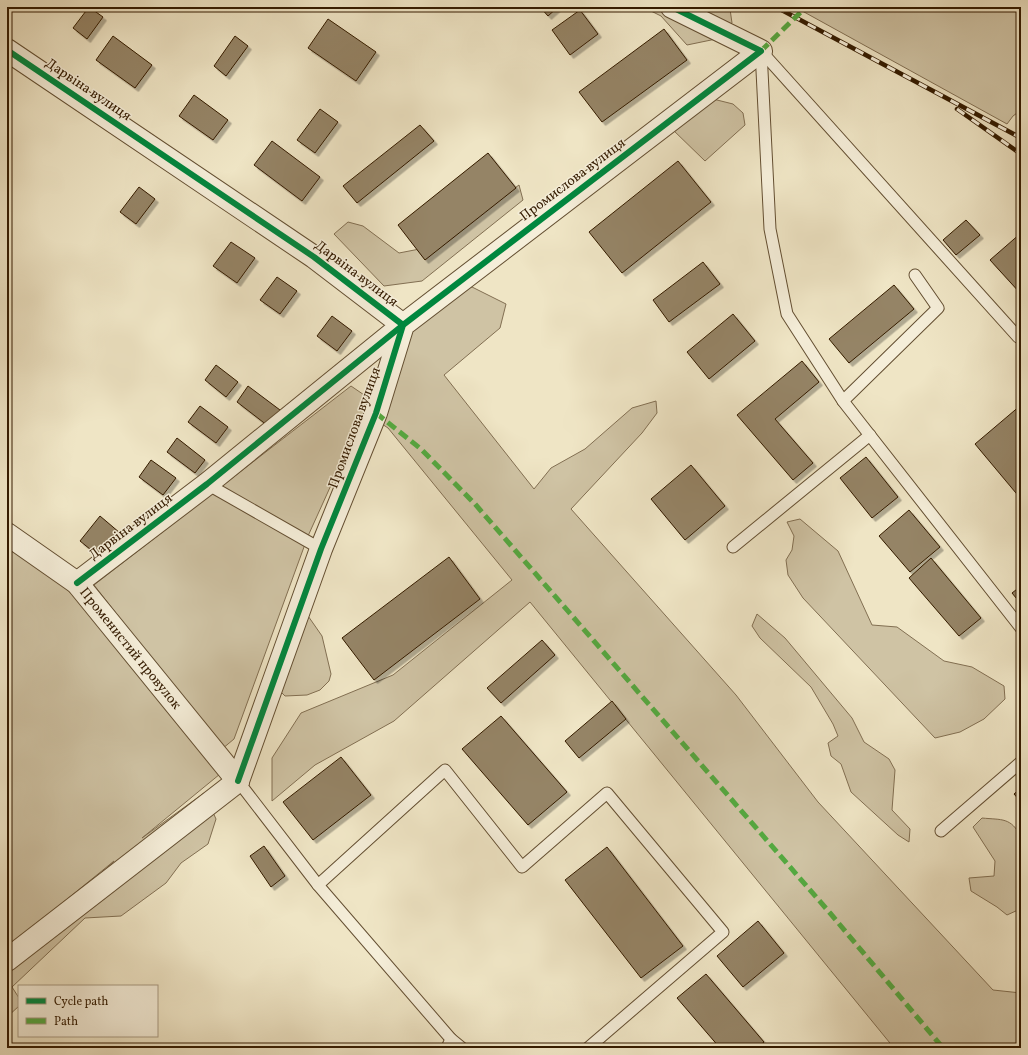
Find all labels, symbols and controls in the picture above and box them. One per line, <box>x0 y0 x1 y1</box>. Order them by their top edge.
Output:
street label: Дарвіна вулиця <box>41 54 135 126</box>
street label: Промислова вулиця <box>516 134 630 226</box>
street label: Дарвіна вулиця <box>310 236 402 312</box>
street label: Промислова вулиця <box>324 365 386 491</box>
street label: Дарвіна вулиця <box>85 489 177 565</box>
street label: Променистий провулок <box>75 584 186 714</box>
legend <box>18 985 158 1037</box>
text: Cycle path <box>54 994 109 1010</box>
text: Path <box>54 1014 78 1030</box>

